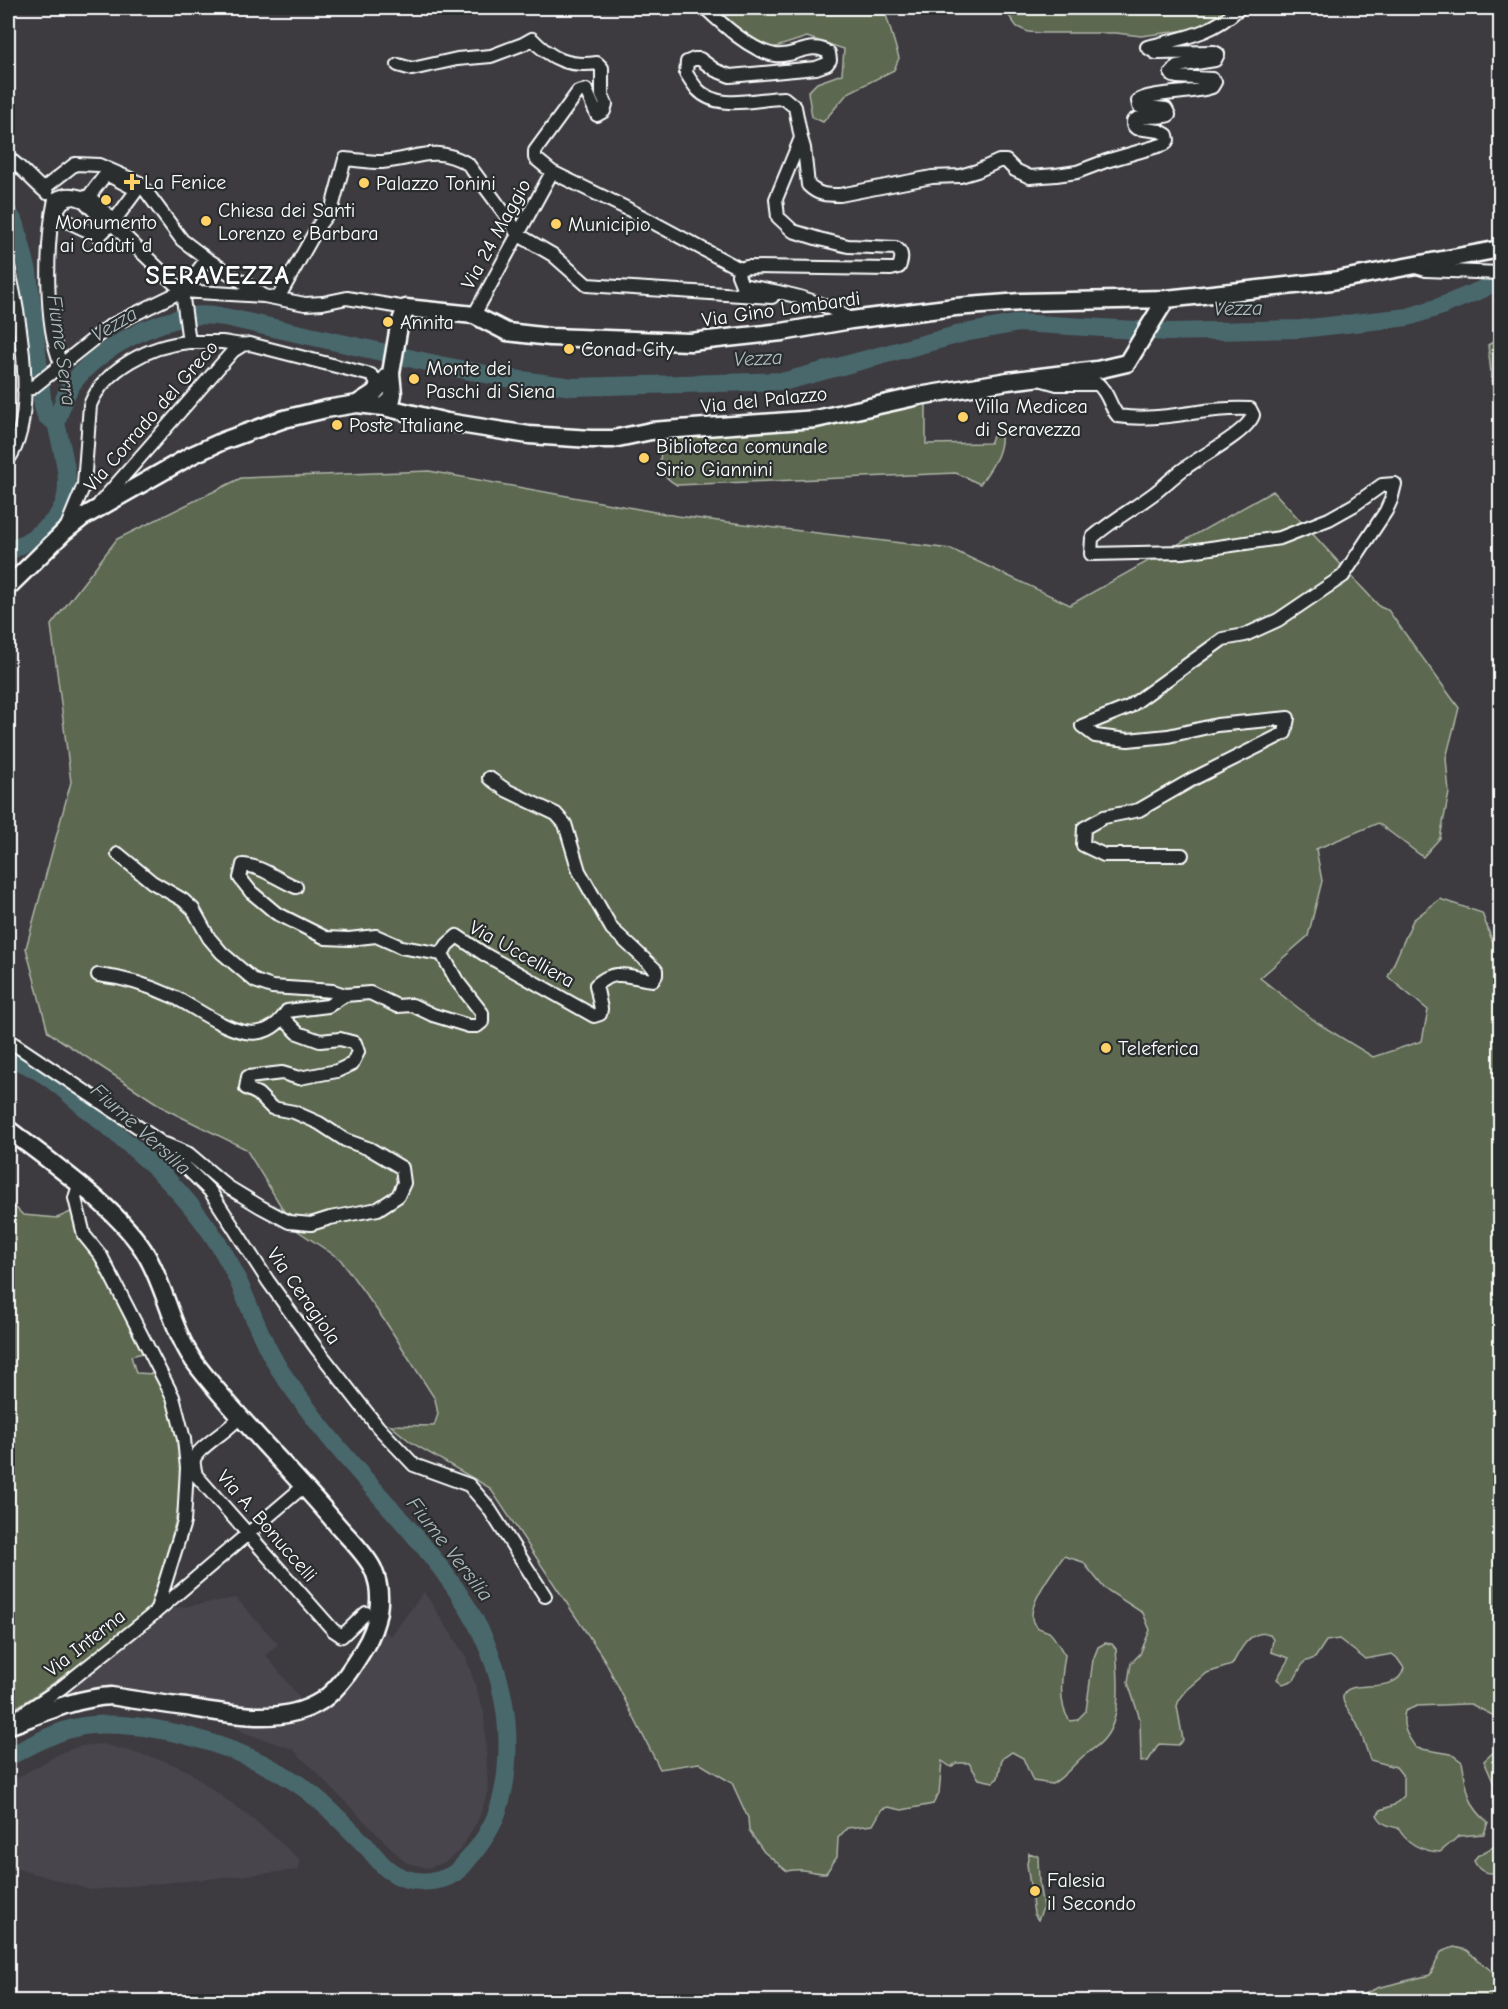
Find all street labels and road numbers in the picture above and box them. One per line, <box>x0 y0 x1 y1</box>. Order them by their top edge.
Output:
street label: Via 24 Maggio <box>456 175 536 293</box>
street label: Via Gino Lombardi <box>700 286 862 332</box>
street label: Via Corrado del Greco <box>79 336 223 496</box>
street label: Via del Palazzo <box>700 382 828 418</box>
street label: Via Uccelliera <box>465 916 579 992</box>
street label: Via Ceragiola <box>262 1243 346 1349</box>
street label: Via A. Bonuccelli <box>212 1465 322 1587</box>
street label: Via Interna <box>40 1604 130 1682</box>

